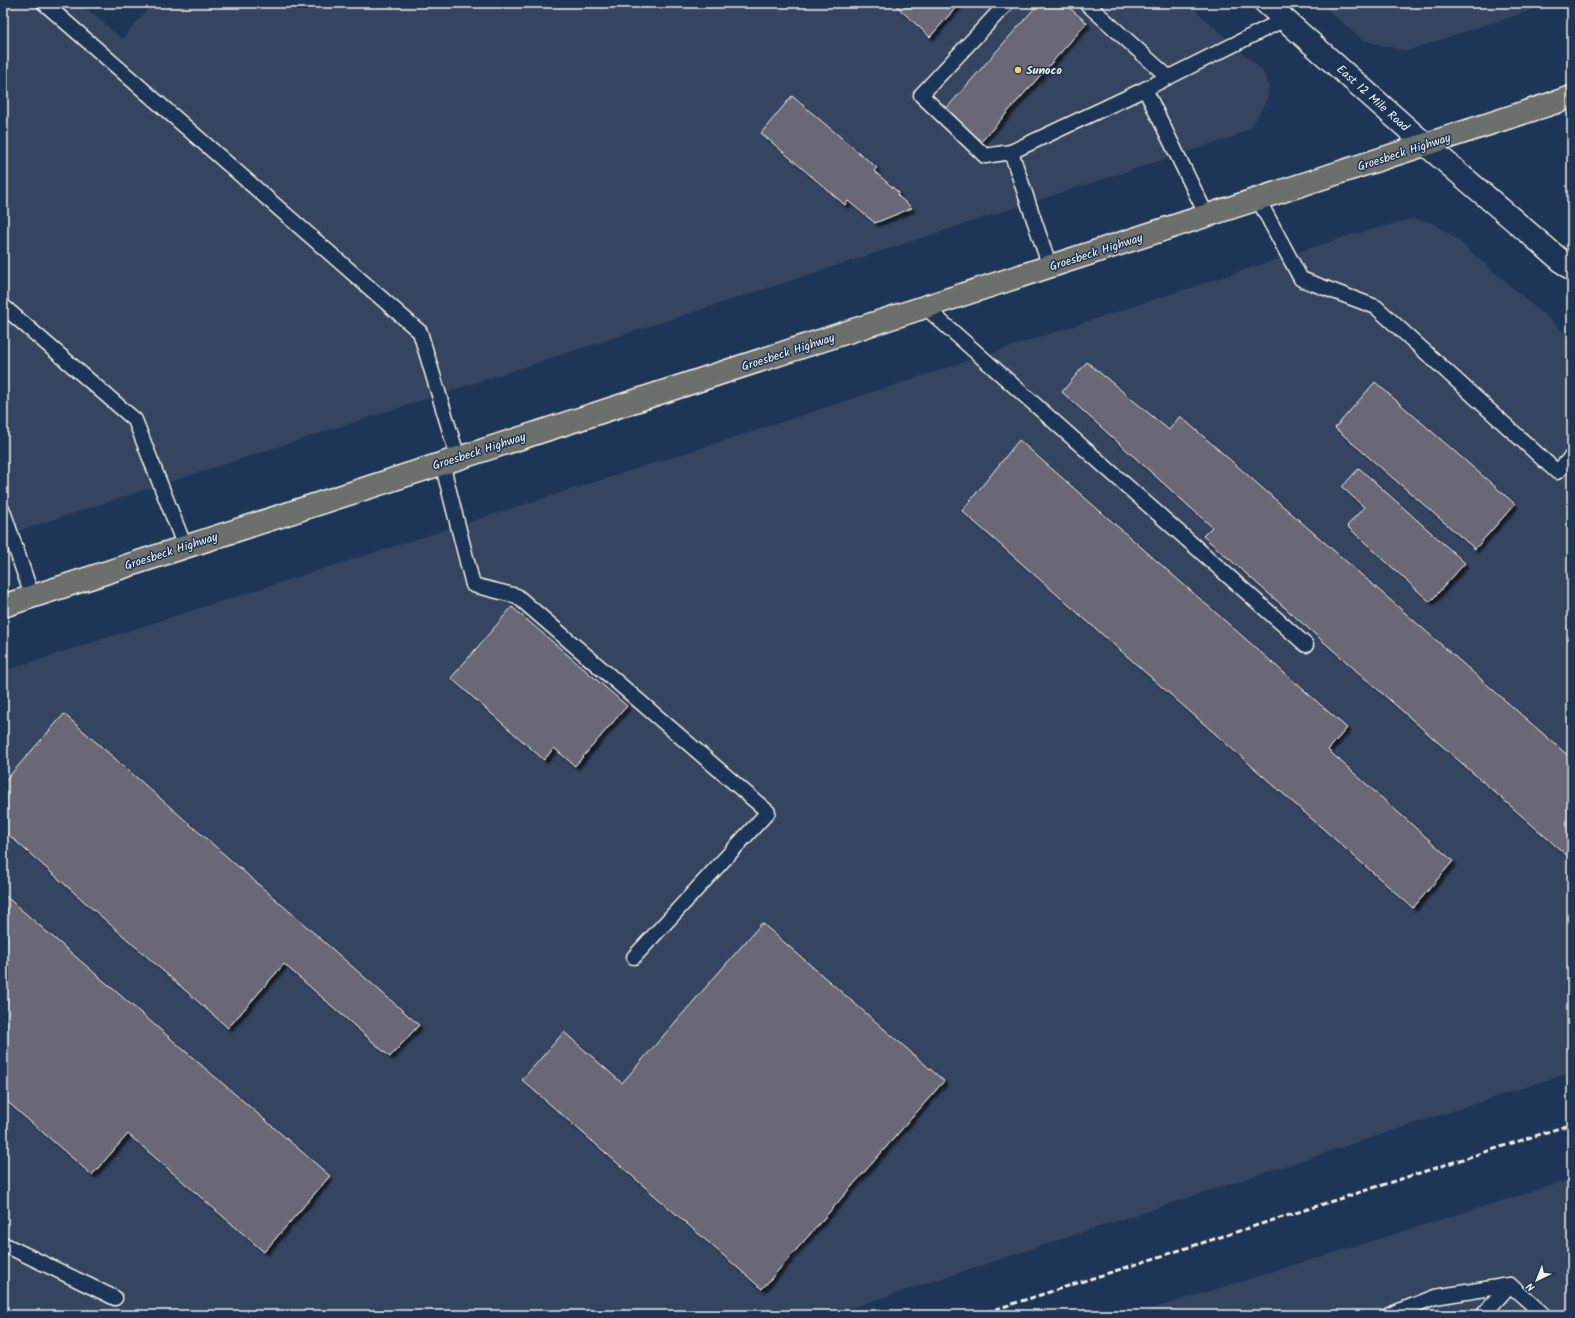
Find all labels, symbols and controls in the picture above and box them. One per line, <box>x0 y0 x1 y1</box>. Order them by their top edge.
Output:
street label: East 12 Mile Road <box>1332 60 1414 137</box>
place label: Sunoco <box>1026 61 1062 80</box>
marker: Sunoco <box>1013 65 1023 75</box>
street label: Groesbeck Highway <box>1355 128 1454 177</box>
street label: Groesbeck Highway <box>1047 228 1146 277</box>
street label: Groesbeck Highway <box>739 328 838 377</box>
street label: Groesbeck Highway <box>430 427 529 476</box>
street label: Groesbeck Highway <box>122 527 221 576</box>
north arrow <box>1517 1260 1557 1300</box>
text: N <box>1522 1278 1540 1296</box>

